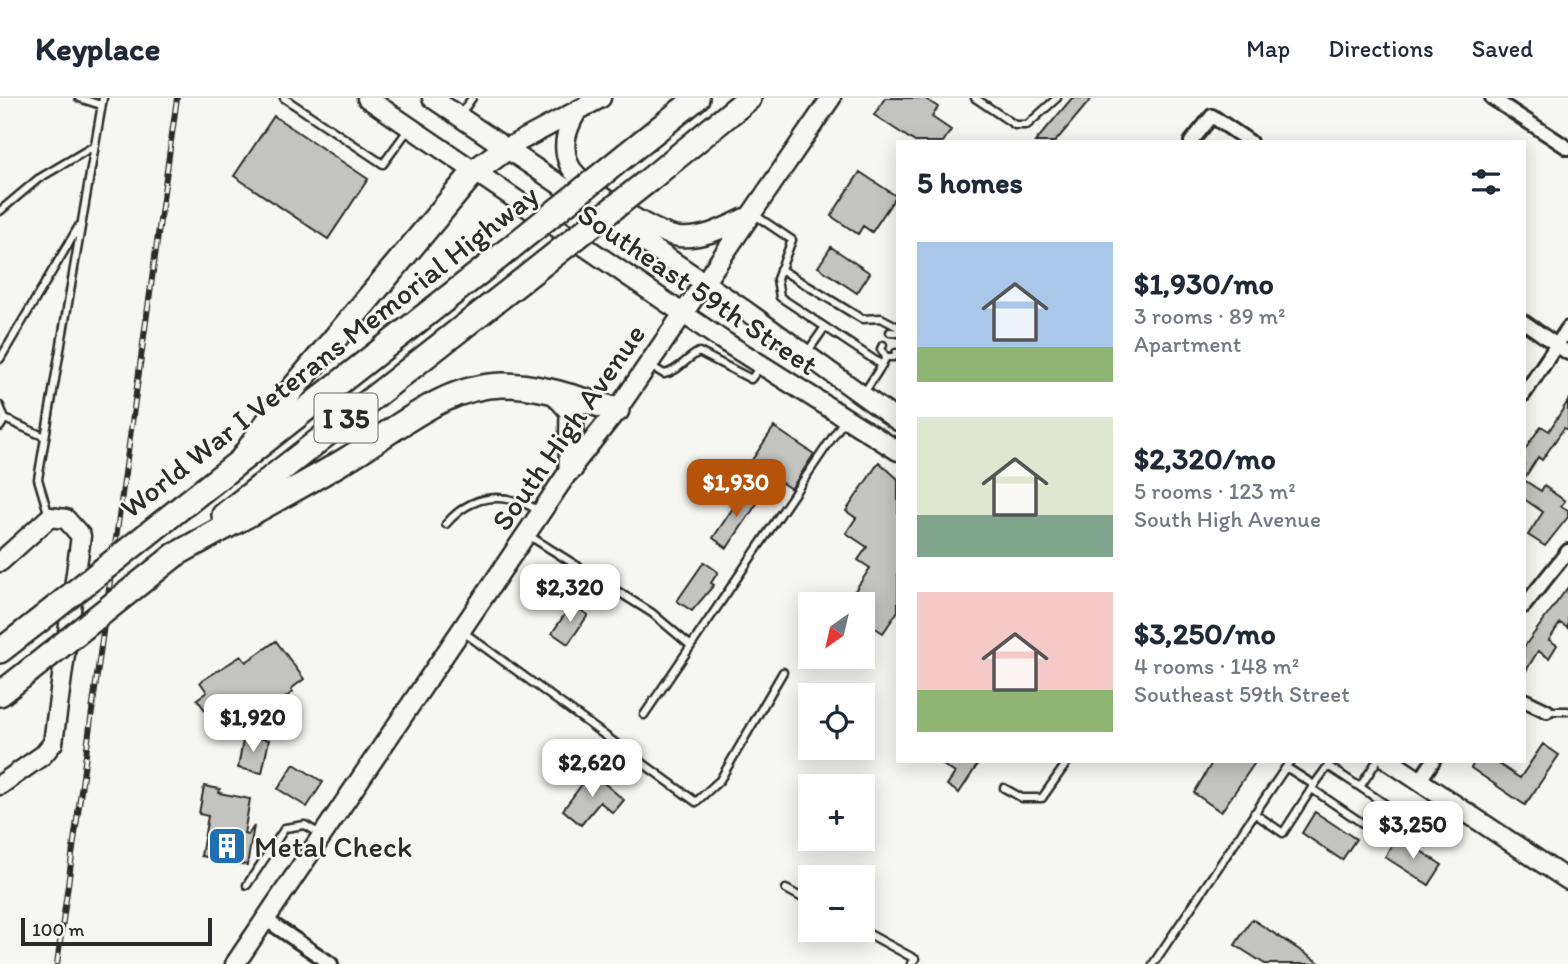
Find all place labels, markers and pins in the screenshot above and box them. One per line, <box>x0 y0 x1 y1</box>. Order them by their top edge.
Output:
pin: $1,930 <box>679 460 793 519</box>
pin: $2,320 <box>513 564 627 624</box>
pin: $1,920 <box>196 694 310 754</box>
pin: $2,620 <box>535 740 649 799</box>
pin: $3,250 <box>1356 802 1470 861</box>
building icon: Metal Check <box>206 825 248 867</box>
place label: Metal Check <box>254 828 412 865</box>

